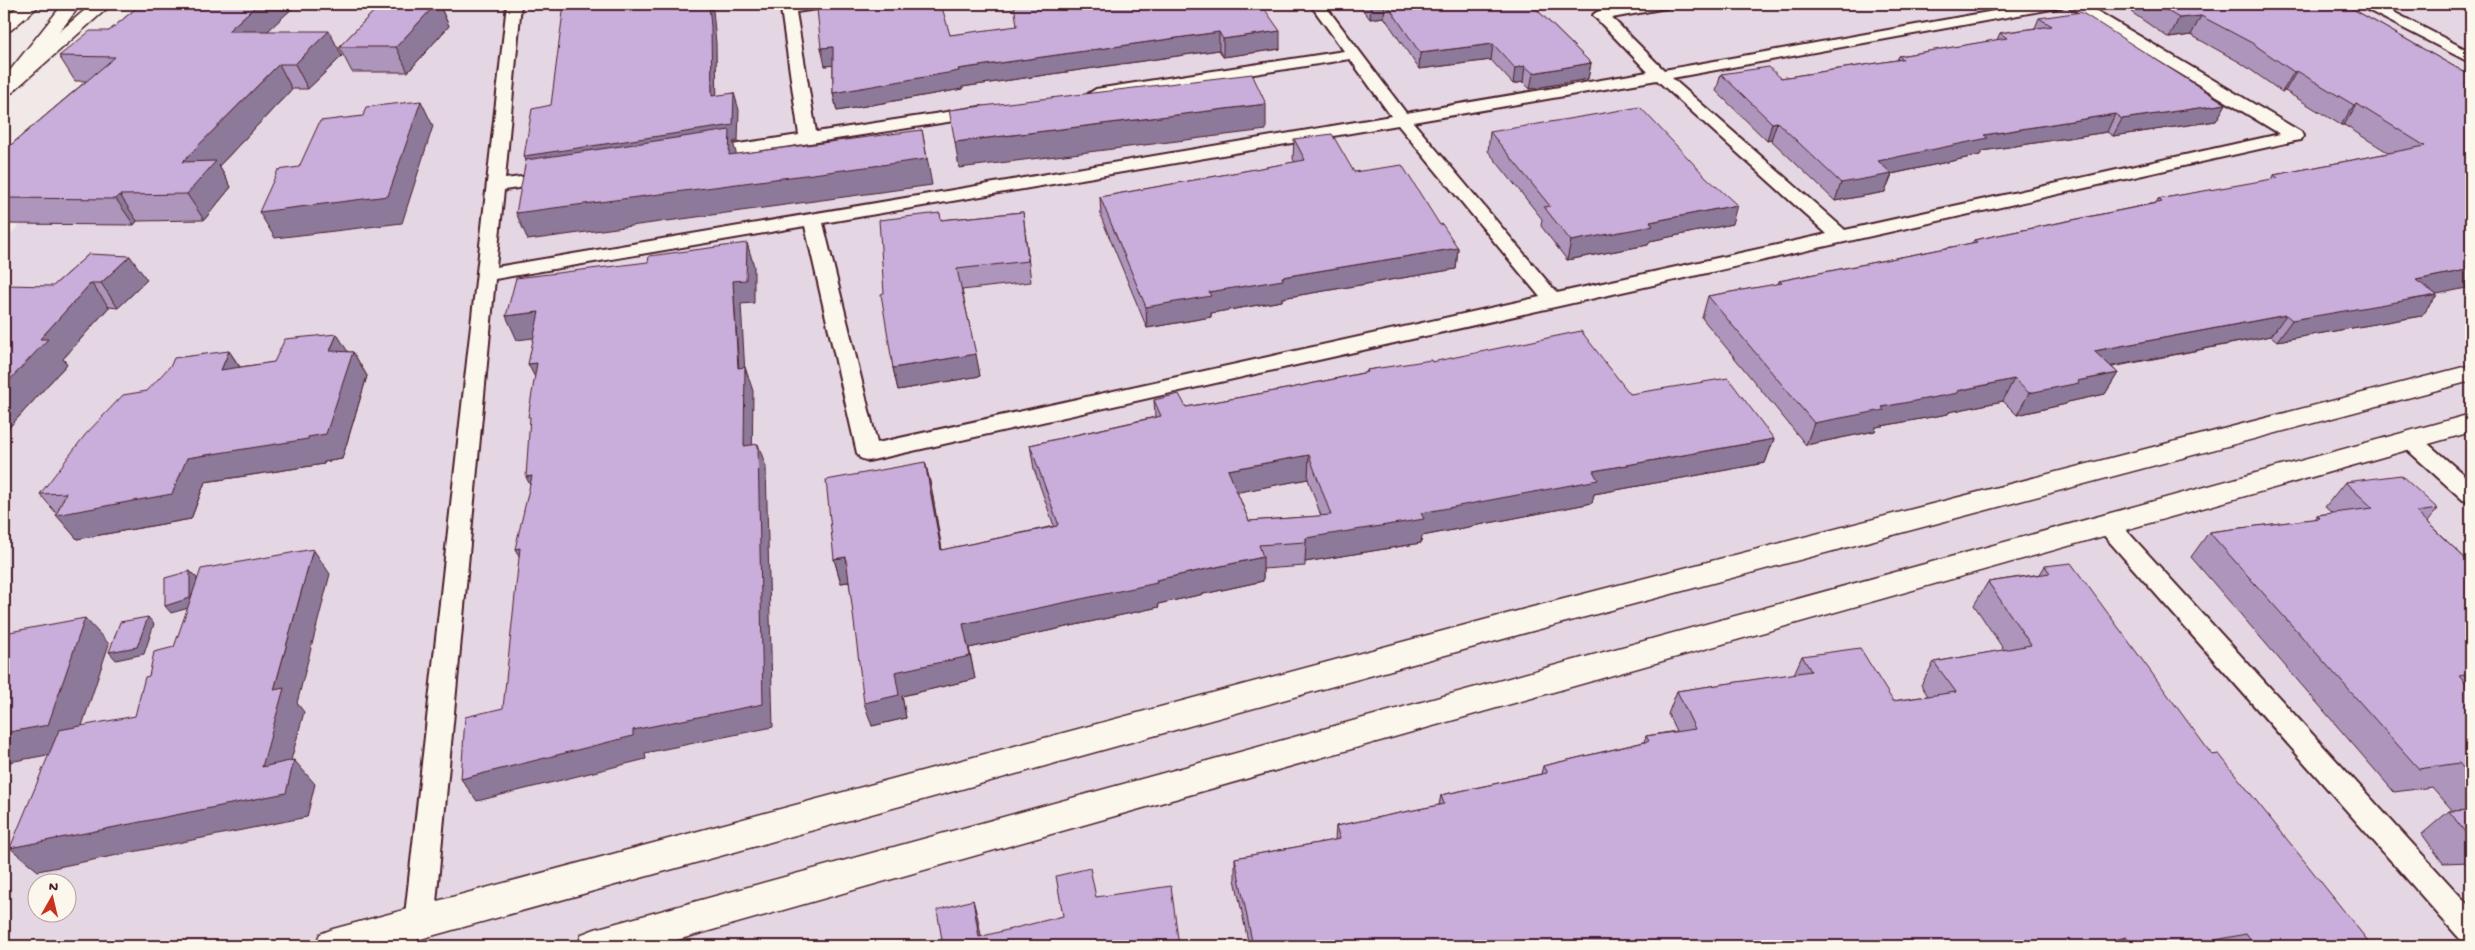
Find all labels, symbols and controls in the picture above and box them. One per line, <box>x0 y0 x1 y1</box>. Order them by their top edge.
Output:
north arrow <box>28 872 78 922</box>
text: N <box>48 879 59 897</box>

